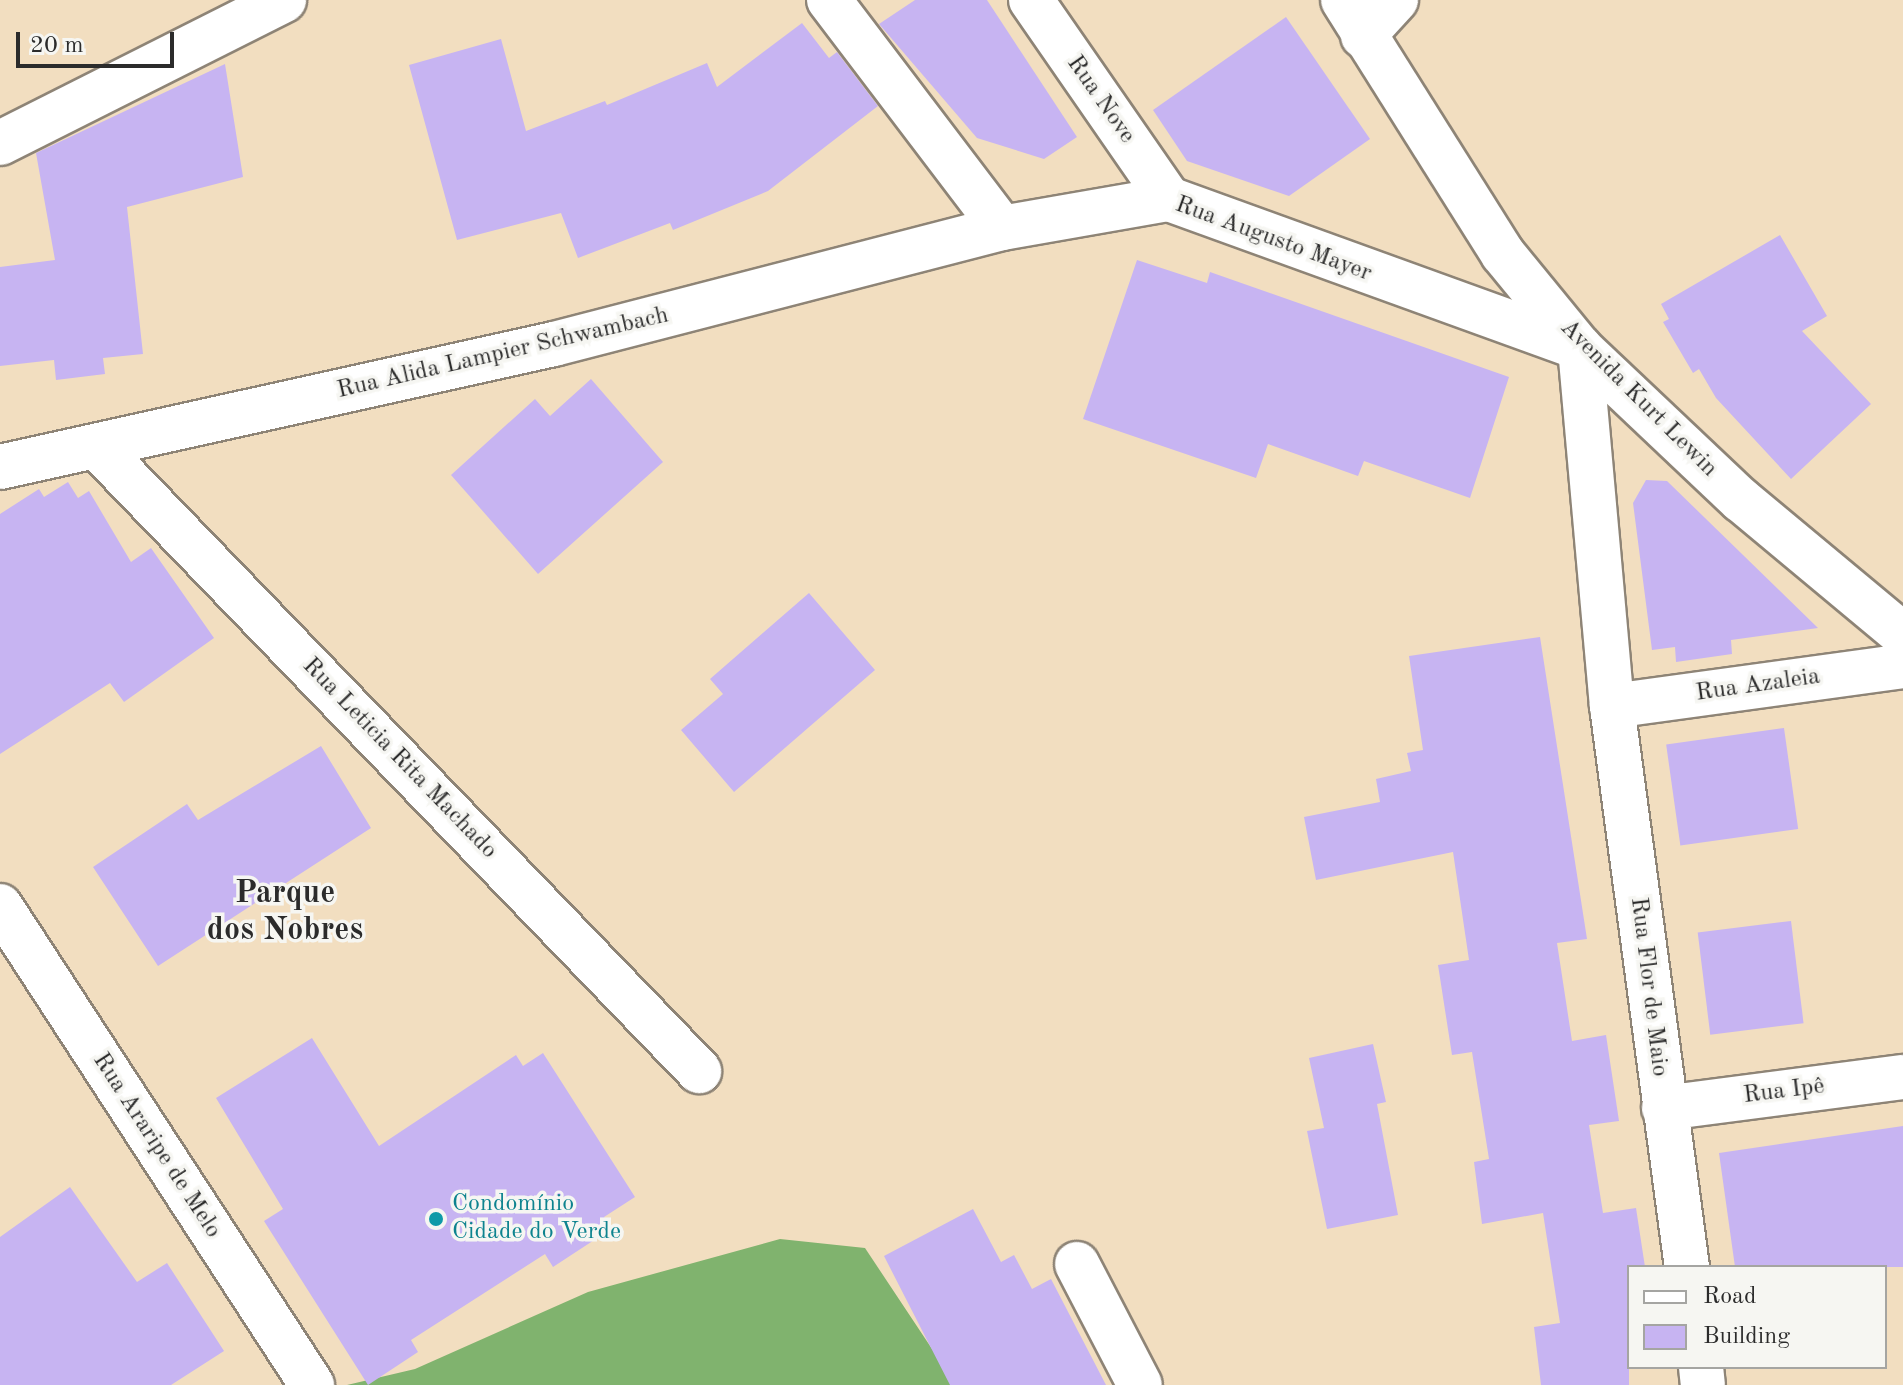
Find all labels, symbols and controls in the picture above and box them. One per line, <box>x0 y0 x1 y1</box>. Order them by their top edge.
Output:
scale bar <box>20 16 178 66</box>
text: 20 m <box>30 34 84 58</box>
street label: Rua Nove <box>1059 51 1141 149</box>
street label: Rua Augusto Mayer <box>1171 191 1375 289</box>
street label: Rua Alida Lampier Schwambach <box>334 302 672 406</box>
street label: Avenida Kurt Lewin <box>1553 314 1723 484</box>
street label: Rua Leticia Rita Machado <box>295 652 503 866</box>
street label: Rua Azaleia <box>1694 663 1822 709</box>
district label: Parque dos Nobres <box>207 876 363 951</box>
street label: Rua Flor de Maio <box>1623 896 1673 1078</box>
street label: Rua Araripe de Melo <box>85 1048 227 1244</box>
street label: Rua Ipê <box>1742 1073 1826 1111</box>
place label: Condomínio Cidade do Verde <box>452 1191 621 1247</box>
marker: Condomínio Cidade do Verde <box>427 1210 445 1228</box>
legend <box>1627 1265 1887 1369</box>
text: Road <box>1703 1285 1756 1309</box>
text: Building <box>1703 1325 1790 1349</box>

